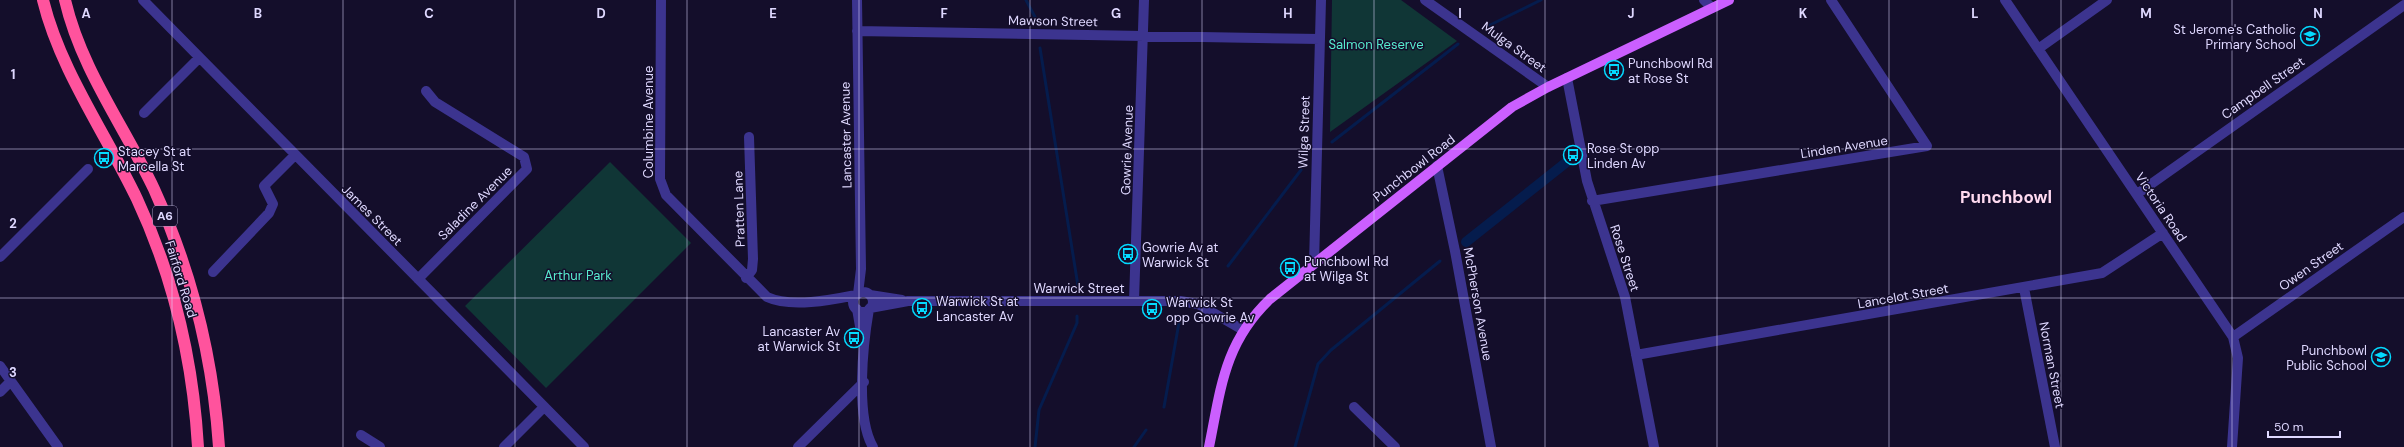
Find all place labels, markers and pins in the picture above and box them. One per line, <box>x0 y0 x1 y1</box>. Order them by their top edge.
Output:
place label: St Jerome's Catholic Primary School <box>2173 21 2296 53</box>
school or university icon: St Jerome's Catholic Primary School <box>2299 25 2321 47</box>
place label: Punchbowl Rd at Rose St <box>1628 55 1713 87</box>
bus stop icon: Punchbowl Rd at Rose St <box>1603 59 1625 81</box>
place label: Rose St opp Linden Av <box>1587 140 1660 172</box>
place label: Stacey St at Marcella St <box>118 143 191 175</box>
bus stop icon: Rose St opp Linden Av <box>1562 144 1584 166</box>
bus stop icon: Stacey St at Marcella St <box>93 147 115 169</box>
place label: Gowrie Av at Warwick St <box>1142 239 1218 271</box>
bus stop icon: Gowrie Av at Warwick St <box>1117 243 1139 265</box>
place label: Punchbowl Rd at Wilga St <box>1304 253 1389 285</box>
bus stop icon: Punchbowl Rd at Wilga St <box>1279 257 1301 279</box>
place label: Warwick St at Lancaster Av <box>936 293 1018 325</box>
place label: Warwick St opp Gowrie Av <box>1166 294 1254 326</box>
bus stop icon: Warwick St at Lancaster Av <box>911 297 933 319</box>
bus stop icon: Warwick St opp Gowrie Av <box>1141 298 1163 320</box>
place label: Lancaster Av at Warwick St <box>758 323 840 355</box>
bus stop icon: Lancaster Av at Warwick St <box>843 327 865 349</box>
place label: Punchbowl Public School <box>2286 342 2367 374</box>
school or university icon: Punchbowl Public School <box>2370 346 2392 368</box>

